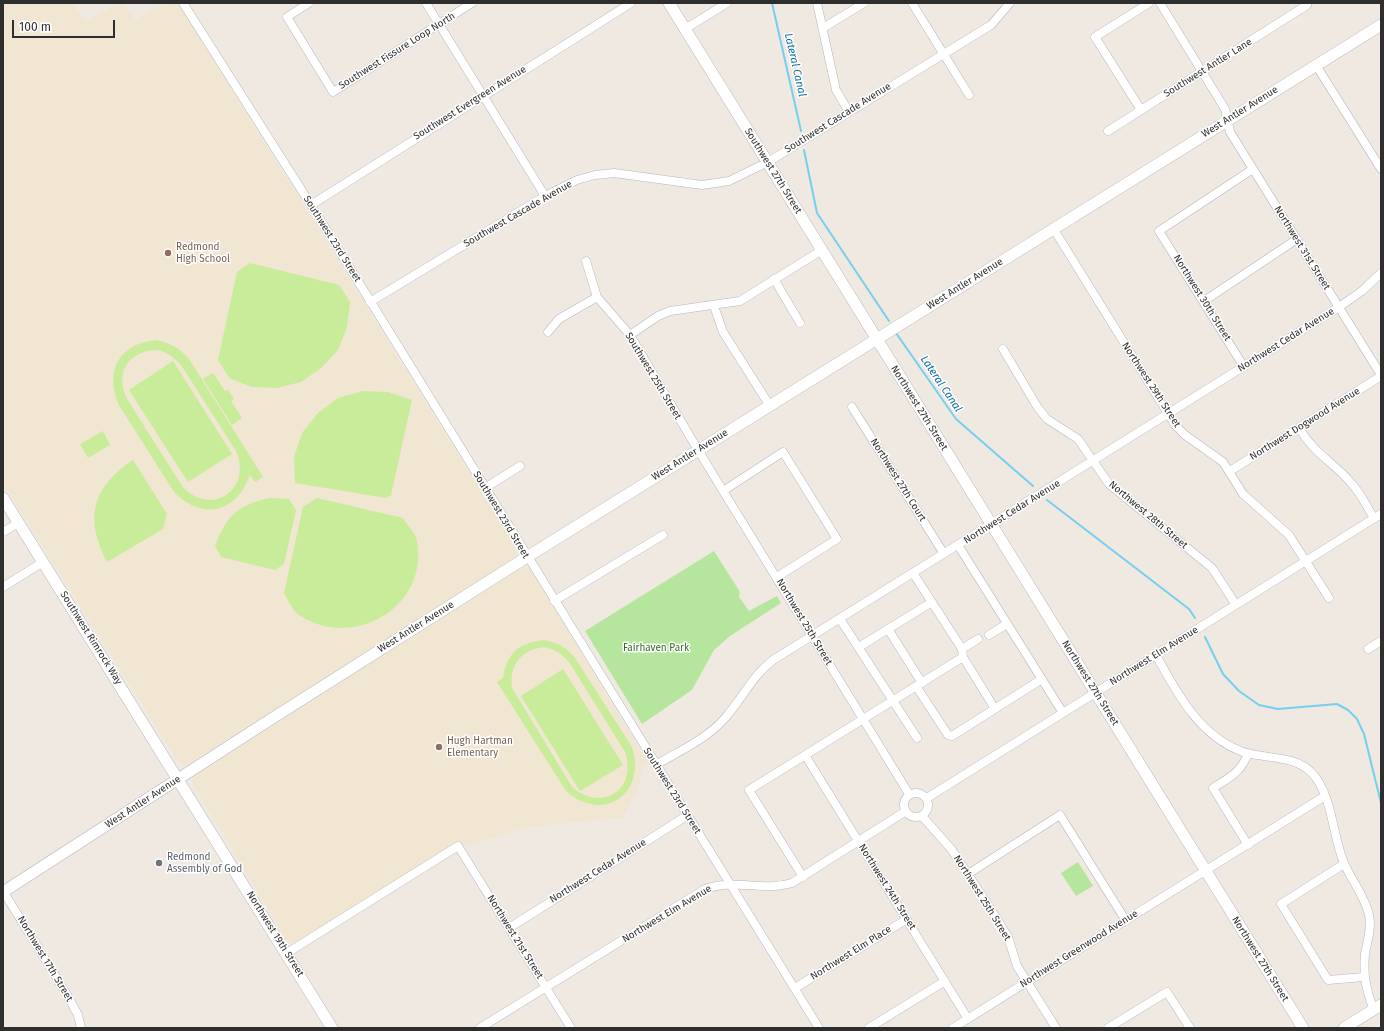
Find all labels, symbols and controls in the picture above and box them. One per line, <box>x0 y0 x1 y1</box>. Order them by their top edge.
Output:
street label: Southwest Fissure Loop North <box>336 10 458 92</box>
scale bar <box>14 12 117 38</box>
text: 100 m <box>19 20 51 34</box>
water label: Lateral Canal <box>781 32 809 98</box>
street label: Southwest Antler Lane <box>1162 36 1254 100</box>
street label: Southwest Evergreen Avenue <box>411 63 529 143</box>
street label: Southwest Cascade Avenue <box>783 80 893 156</box>
street label: West Antler Avenue <box>1200 84 1280 140</box>
street label: Southwest 27th Street <box>742 126 804 216</box>
street label: Southwest Cascade Avenue <box>462 178 574 250</box>
street label: Southwest 23rd Street <box>301 194 363 284</box>
street label: Northwest 31st Street <box>1271 204 1333 292</box>
place label: Redmond High School <box>176 241 230 264</box>
marker: Redmond High School <box>163 248 173 258</box>
street label: Northwest 30th Street <box>1171 253 1233 343</box>
street label: West Antler Avenue <box>925 256 1005 312</box>
street label: Northwest Cedar Avenue <box>1236 305 1336 375</box>
street label: Southwest 25th Street <box>622 330 684 422</box>
street label: Northwest 29th Street <box>1119 340 1183 430</box>
water label: Lateral Canal <box>917 353 965 415</box>
street label: Northwest 27th Street <box>888 363 950 453</box>
street label: Northwest Dogwood Avenue <box>1248 385 1362 463</box>
street label: West Antler Avenue <box>650 427 730 483</box>
street label: Northwest 27th Court <box>868 436 928 524</box>
street label: Southwest 23rd Street <box>470 469 532 561</box>
street label: Northwest Cedar Avenue <box>962 477 1062 547</box>
street label: Northwest 28th Street <box>1106 479 1190 551</box>
street label: Northwest 25th Street <box>773 577 835 667</box>
street label: Southwest Rimrock Way <box>57 589 125 687</box>
street label: West Antler Avenue <box>376 599 456 655</box>
street label: Northwest Elm Avenue <box>1107 624 1201 688</box>
street label: Northwest 27th Street <box>1059 638 1121 728</box>
park label: Fairhaven Park <box>623 642 689 654</box>
place label: Hugh Hartman Elementary <box>447 735 513 758</box>
marker: Hugh Hartman Elementary <box>434 742 444 752</box>
street label: Southwest 23rd Street <box>641 746 703 836</box>
street label: West Antler Avenue <box>103 773 183 831</box>
street label: Northwest Cedar Avenue <box>548 836 648 906</box>
street label: Northwest 24th Street <box>856 842 918 932</box>
place label: Redmond Assembly of God <box>167 851 242 874</box>
street label: Northwest 25th Street <box>951 853 1013 943</box>
marker: Redmond Assembly of God <box>154 858 164 868</box>
street label: Northwest Elm Avenue <box>620 883 714 945</box>
street label: Northwest 19th Street <box>244 889 306 979</box>
street label: Northwest 21st Street <box>484 893 546 981</box>
street label: Northwest Greenwood Avenue <box>1018 908 1140 990</box>
street label: Northwest 17th Street <box>15 914 75 1004</box>
street label: Northwest 27th Street <box>1229 914 1291 1004</box>
street label: Northwest Elm Place <box>808 923 894 983</box>

